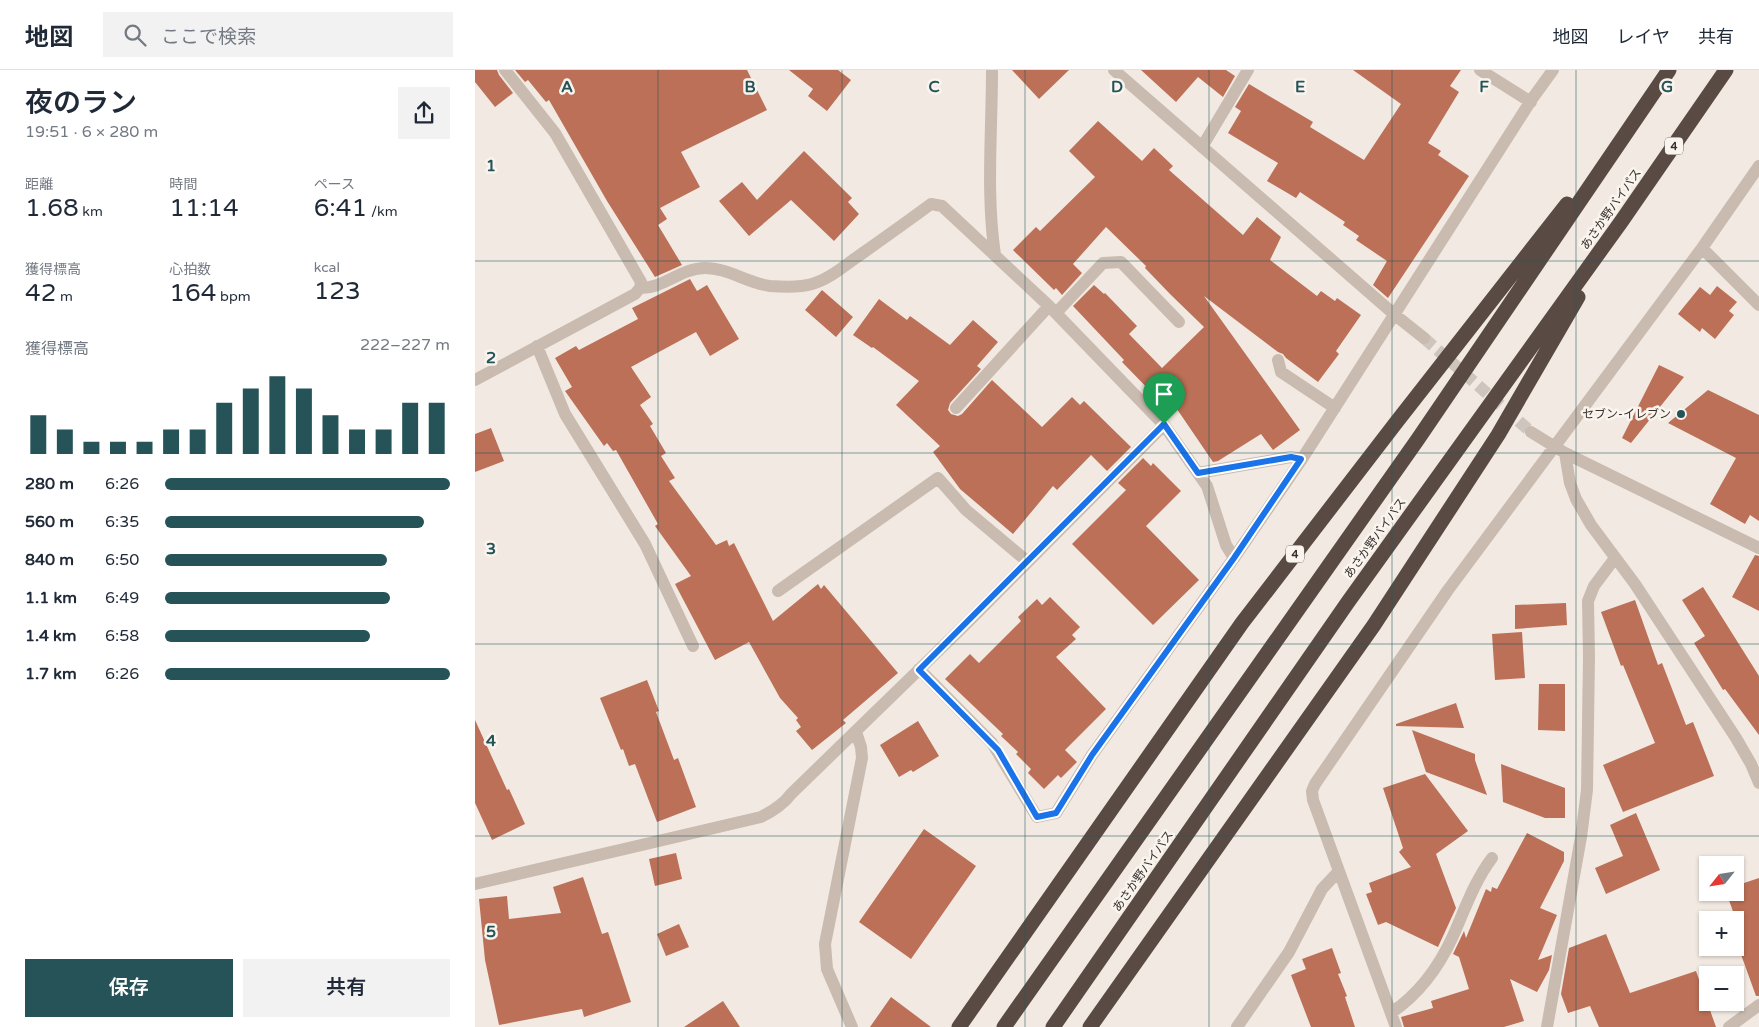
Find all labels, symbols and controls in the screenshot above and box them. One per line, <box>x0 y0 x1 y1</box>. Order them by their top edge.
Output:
search box <box>103 12 453 57</box>
icon: search <box>121 21 149 49</box>
text: 地図 <box>25 23 73 52</box>
text: ここで検索 <box>161 26 256 48</box>
text: 地図 <box>1553 26 1589 48</box>
text: レイヤ <box>1617 26 1670 48</box>
text: 共有 <box>1698 26 1734 48</box>
text: A <box>561 77 573 97</box>
text: B <box>744 77 756 97</box>
text: C <box>928 77 940 97</box>
text: D <box>1111 77 1123 97</box>
text: E <box>1295 77 1305 97</box>
text: F <box>1479 77 1489 97</box>
text: G <box>1661 77 1673 97</box>
text: 夜のラン <box>25 86 137 120</box>
button: share <box>398 87 450 139</box>
text: 19:51 · 6 × 280 m <box>25 122 158 142</box>
road number: 4 <box>1665 138 1683 154</box>
text: 1 <box>486 156 496 176</box>
street label: あさか野バイパス <box>1578 166 1644 252</box>
text: 距離 <box>25 176 53 193</box>
text: 時間 <box>169 176 197 193</box>
text: ペース <box>314 176 355 193</box>
text: 1.68 <box>25 193 79 223</box>
text: 11:14 <box>169 193 239 223</box>
text: 6:41 <box>314 193 367 223</box>
text: km <box>79 203 103 220</box>
text: /km <box>367 203 398 220</box>
text: kcal <box>314 259 340 276</box>
text: 獲得標高 <box>25 261 81 278</box>
text: 心拍数 <box>169 261 211 278</box>
text: 123 <box>314 276 361 306</box>
text: 42 <box>25 278 56 308</box>
text: 164 <box>169 278 216 308</box>
text: m <box>56 288 73 305</box>
text: bpm <box>216 288 251 305</box>
text: 222–227 m <box>360 335 450 355</box>
text: 獲得標高 <box>25 339 89 359</box>
text: 2 <box>486 348 496 368</box>
pin <box>1143 373 1185 424</box>
icon: arrive <box>1150 380 1178 408</box>
place label: セブン-イレブン <box>1582 407 1671 421</box>
marker: セブン-イレブン <box>1675 408 1687 420</box>
text: 280 m <box>25 474 74 494</box>
text: 6:26 <box>105 474 139 494</box>
street label: あさか野バイパス <box>1341 495 1409 581</box>
text: 560 m <box>25 512 74 532</box>
text: 6:35 <box>105 512 139 532</box>
text: 3 <box>486 539 496 559</box>
road number: 4 <box>1286 546 1304 562</box>
text: 840 m <box>25 550 74 570</box>
text: 6:50 <box>105 550 139 570</box>
text: 1.1 km <box>25 588 77 608</box>
text: 6:49 <box>105 588 139 608</box>
text: 1.4 km <box>25 626 77 646</box>
text: 6:58 <box>105 626 139 646</box>
text: 1.7 km <box>25 664 77 684</box>
text: 6:26 <box>105 664 139 684</box>
text: 4 <box>486 731 496 751</box>
street label: あさか野バイパス <box>1110 828 1176 914</box>
north arrow <box>1699 856 1744 901</box>
map controls <box>1699 856 1744 1011</box>
button: + <box>1699 911 1744 956</box>
text: 5 <box>486 922 496 942</box>
button: 保存 <box>25 959 233 1017</box>
button: 共有 <box>243 959 450 1017</box>
button: − <box>1699 966 1744 1011</box>

